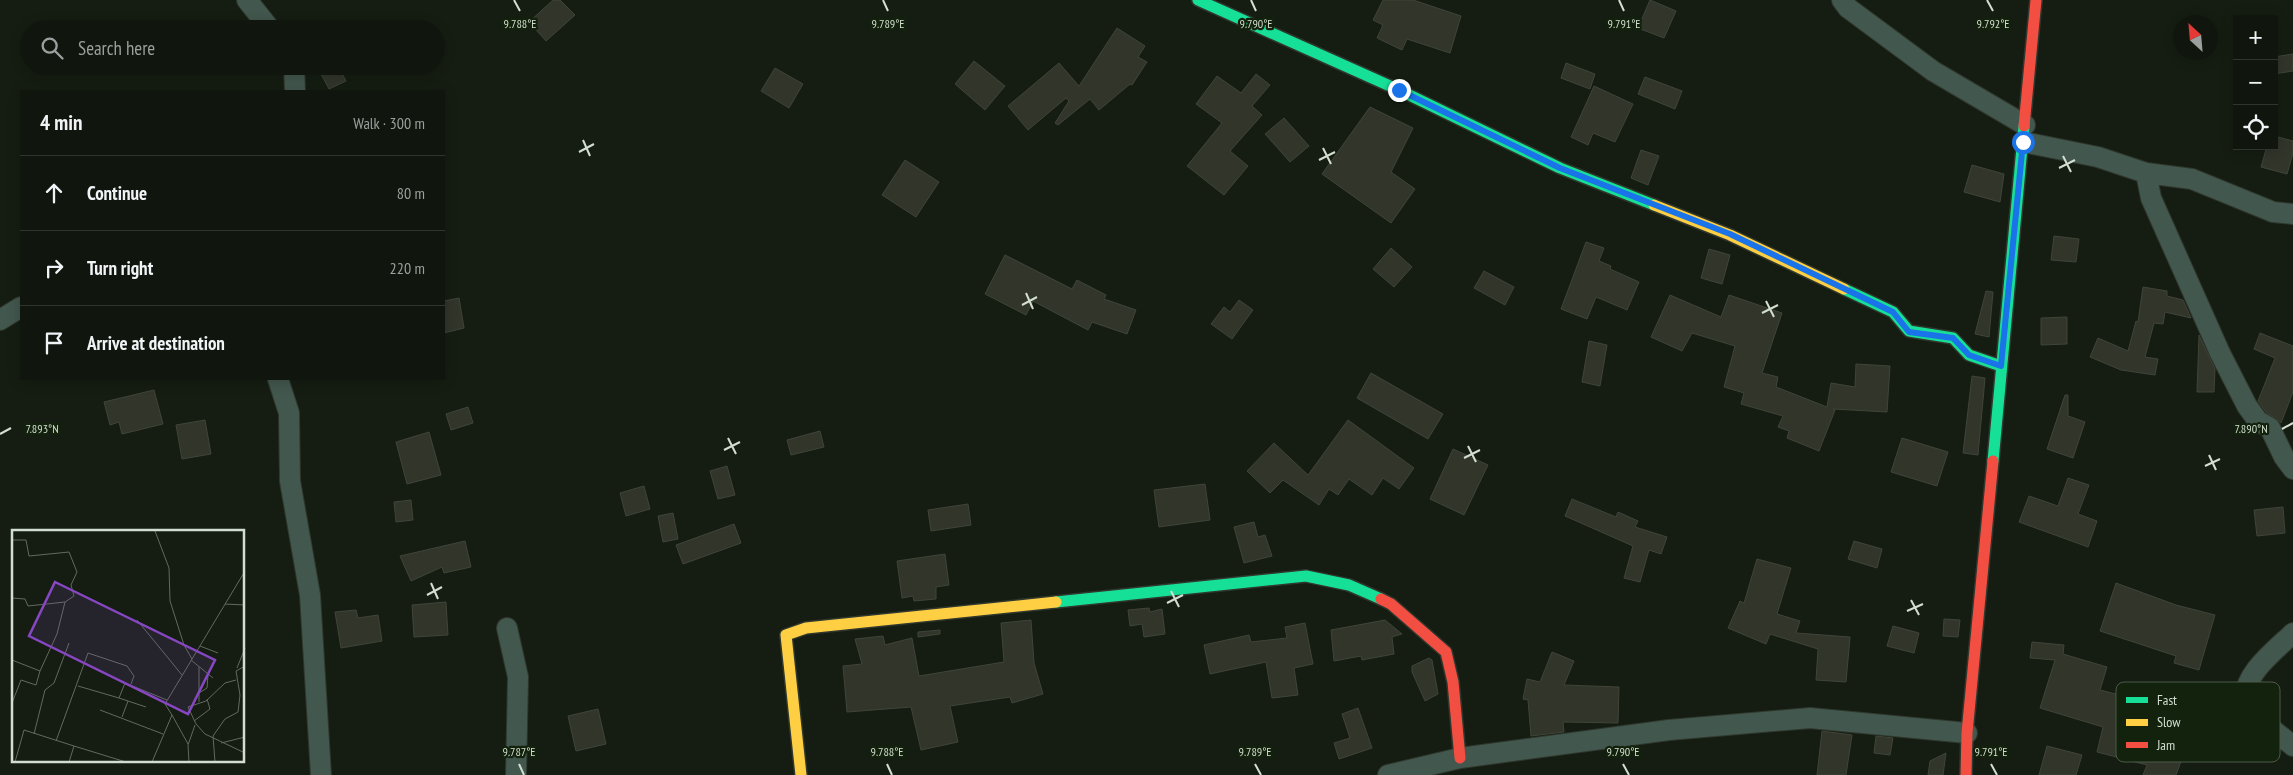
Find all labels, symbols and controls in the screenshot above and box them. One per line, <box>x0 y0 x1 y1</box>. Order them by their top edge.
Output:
north arrow <box>2173 15 2218 60</box>
map controls <box>2233 15 2278 150</box>
button: + <box>2233 15 2278 60</box>
text: 9.788°E <box>504 16 537 31</box>
text: 9.789°E <box>872 16 905 31</box>
text: 9.790°E <box>1240 16 1273 31</box>
text: 9.791°E <box>1608 16 1641 31</box>
text: 9.792°E <box>1977 16 2010 31</box>
search box <box>20 20 445 75</box>
icon: search <box>38 34 66 62</box>
text: Search here <box>78 36 155 60</box>
button: − <box>2233 60 2278 105</box>
route end <box>1388 79 1411 102</box>
button: locate <box>2233 105 2278 150</box>
text: 4 min <box>40 109 82 136</box>
text: Walk · 300 m <box>353 113 425 133</box>
route start <box>2012 131 2035 154</box>
icon: ahead <box>40 179 68 207</box>
text: Continue <box>87 181 147 205</box>
text: 80 m <box>397 183 425 203</box>
icon: right <box>40 254 68 282</box>
text: Turn right <box>87 256 153 280</box>
text: 220 m <box>390 258 425 278</box>
icon: arrive <box>40 329 68 357</box>
text: Arrive at destination <box>87 331 225 355</box>
text: 7.893°N <box>25 421 59 436</box>
text: 7.890°N <box>2234 421 2268 436</box>
inset map <box>12 530 245 762</box>
legend <box>2116 682 2280 762</box>
text: Fast <box>2157 691 2177 709</box>
text: Slow <box>2157 713 2181 731</box>
text: Jam <box>2156 736 2175 754</box>
text: 9.787°E <box>503 744 536 759</box>
text: 9.788°E <box>871 744 904 759</box>
text: 9.789°E <box>1239 744 1272 759</box>
text: 9.790°E <box>1607 744 1640 759</box>
text: 9.791°E <box>1975 744 2008 759</box>

